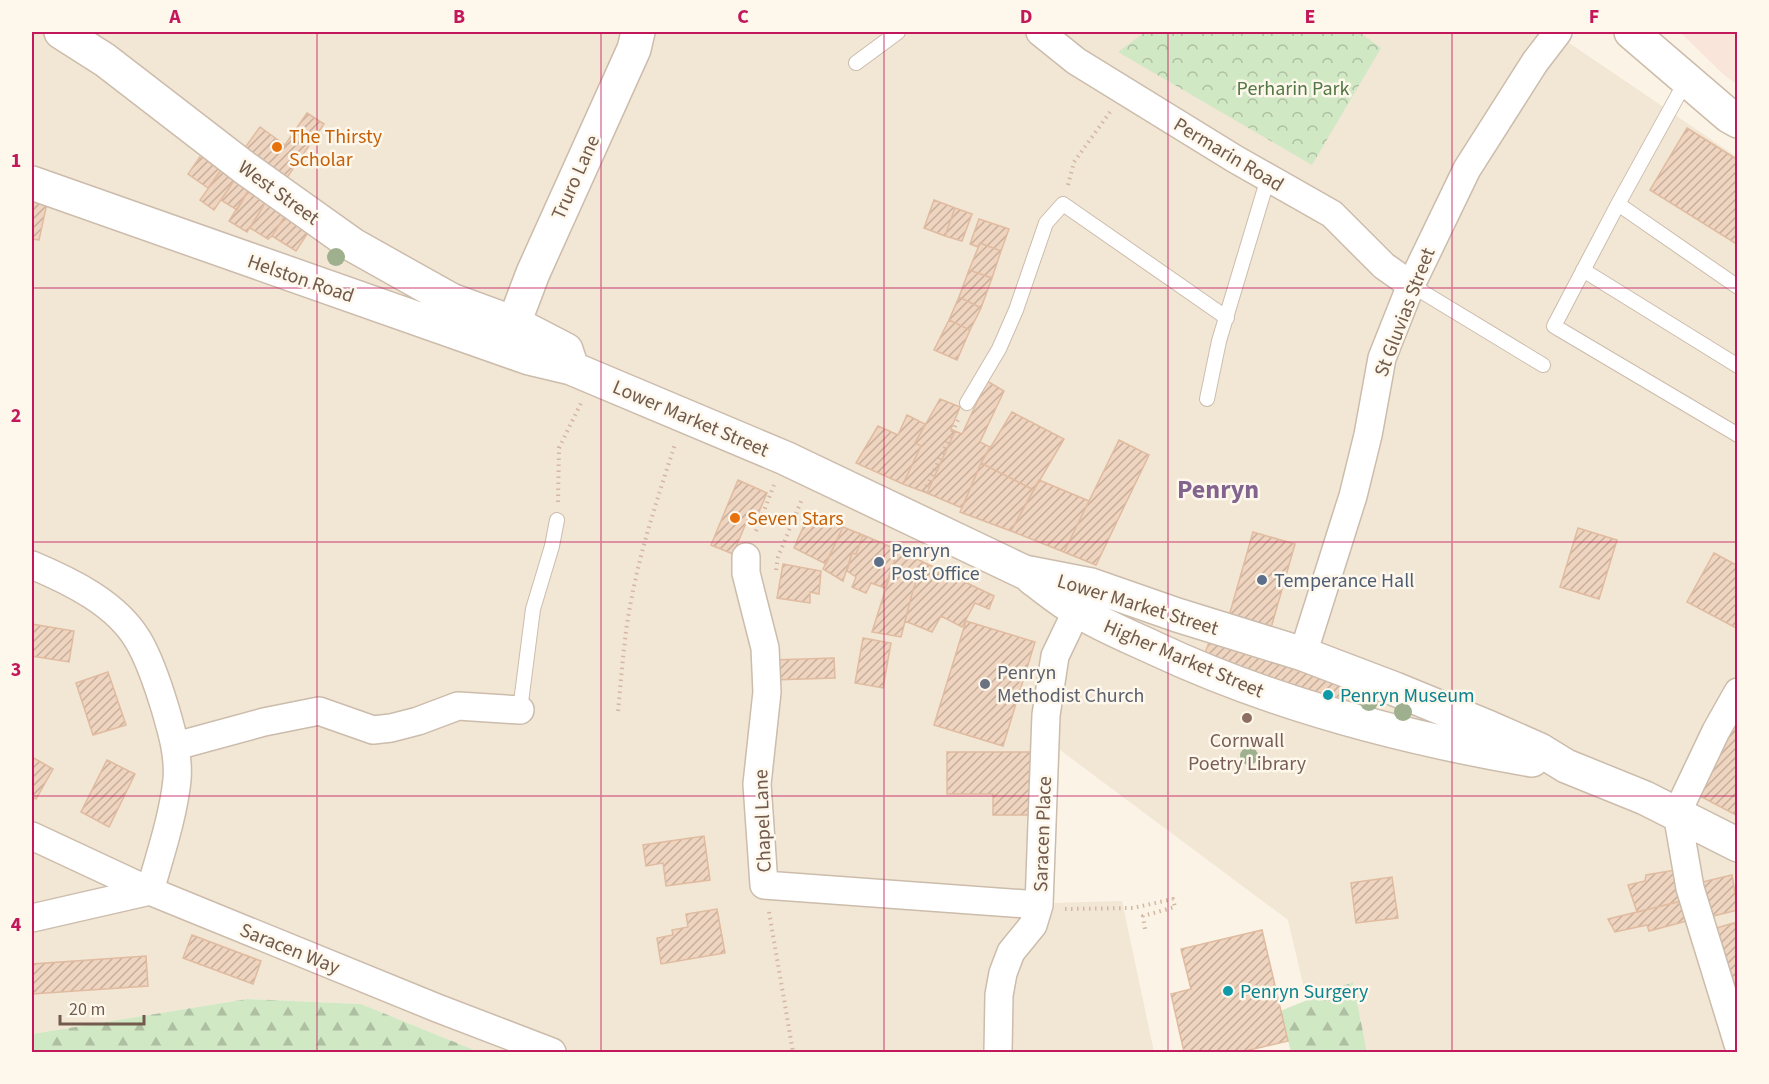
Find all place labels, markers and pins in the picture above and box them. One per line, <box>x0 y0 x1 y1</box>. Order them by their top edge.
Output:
place label: The Thirsty Scholar <box>289 123 383 174</box>
marker: The Thirsty Scholar <box>270 140 284 154</box>
place label: Seven Stars <box>747 505 844 533</box>
marker: Seven Stars <box>728 511 742 525</box>
place label: Penryn Post Office <box>891 537 980 588</box>
marker: Penryn Post Office <box>872 555 886 569</box>
place label: Temperance Hall <box>1274 567 1414 595</box>
marker: Temperance Hall <box>1255 573 1269 587</box>
place label: Penryn Methodist Church <box>997 659 1144 710</box>
marker: Penryn Methodist Church <box>978 677 992 691</box>
place label: Penryn Museum <box>1340 682 1475 710</box>
marker: Penryn Museum <box>1321 688 1335 702</box>
marker: Cornwall Poetry Library <box>1240 711 1254 725</box>
place label: Cornwall Poetry Library <box>1188 727 1307 778</box>
place label: Penryn Surgery <box>1240 978 1369 1006</box>
marker: Penryn Surgery <box>1221 984 1235 998</box>

